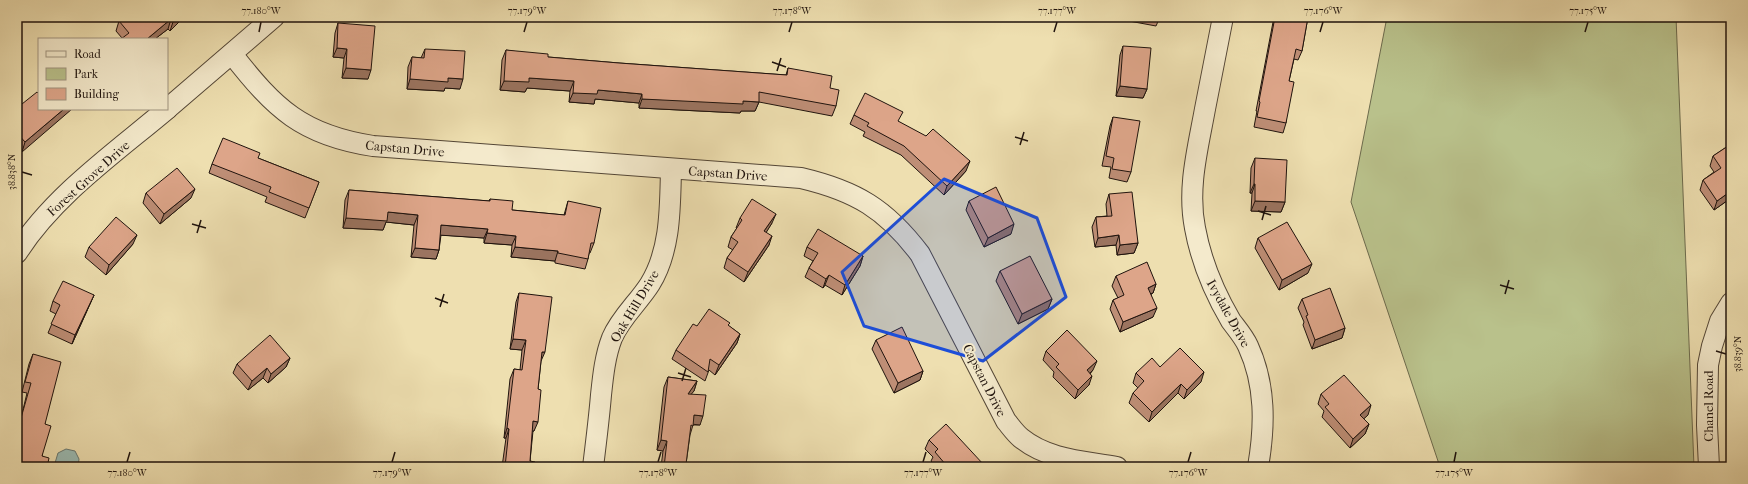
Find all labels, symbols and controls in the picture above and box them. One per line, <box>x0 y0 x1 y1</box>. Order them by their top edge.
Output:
text: 77.180°W <box>242 5 282 17</box>
text: 77.179°W <box>508 5 547 17</box>
text: 77.178°W <box>773 5 812 17</box>
text: 77.177°W <box>1038 5 1077 17</box>
text: 77.176°W <box>1304 5 1344 17</box>
text: 77.175°W <box>1569 5 1608 17</box>
legend <box>38 38 168 110</box>
text: Road <box>74 47 101 61</box>
text: Park <box>74 67 99 81</box>
text: Building <box>74 87 119 101</box>
street label: Forest Grove Drive <box>44 137 133 219</box>
street label: Capstan Drive <box>365 138 446 159</box>
text: 38.838°N <box>6 153 18 190</box>
street label: Capstan Drive <box>688 163 769 184</box>
street label: Oak Hill Drive <box>607 267 662 345</box>
street label: Ivydale Drive <box>1204 277 1254 350</box>
text: 38.839°N <box>1732 335 1744 372</box>
street label: Capstan Drive <box>960 341 1010 419</box>
street label: Chanel Road <box>1701 369 1716 442</box>
text: 77.180°W <box>108 467 148 479</box>
text: 77.179°W <box>373 467 412 479</box>
text: 77.178°W <box>639 467 678 479</box>
text: 77.177°W <box>904 467 943 479</box>
text: 77.176°W <box>1169 467 1209 479</box>
text: 77.175°W <box>1435 467 1474 479</box>

